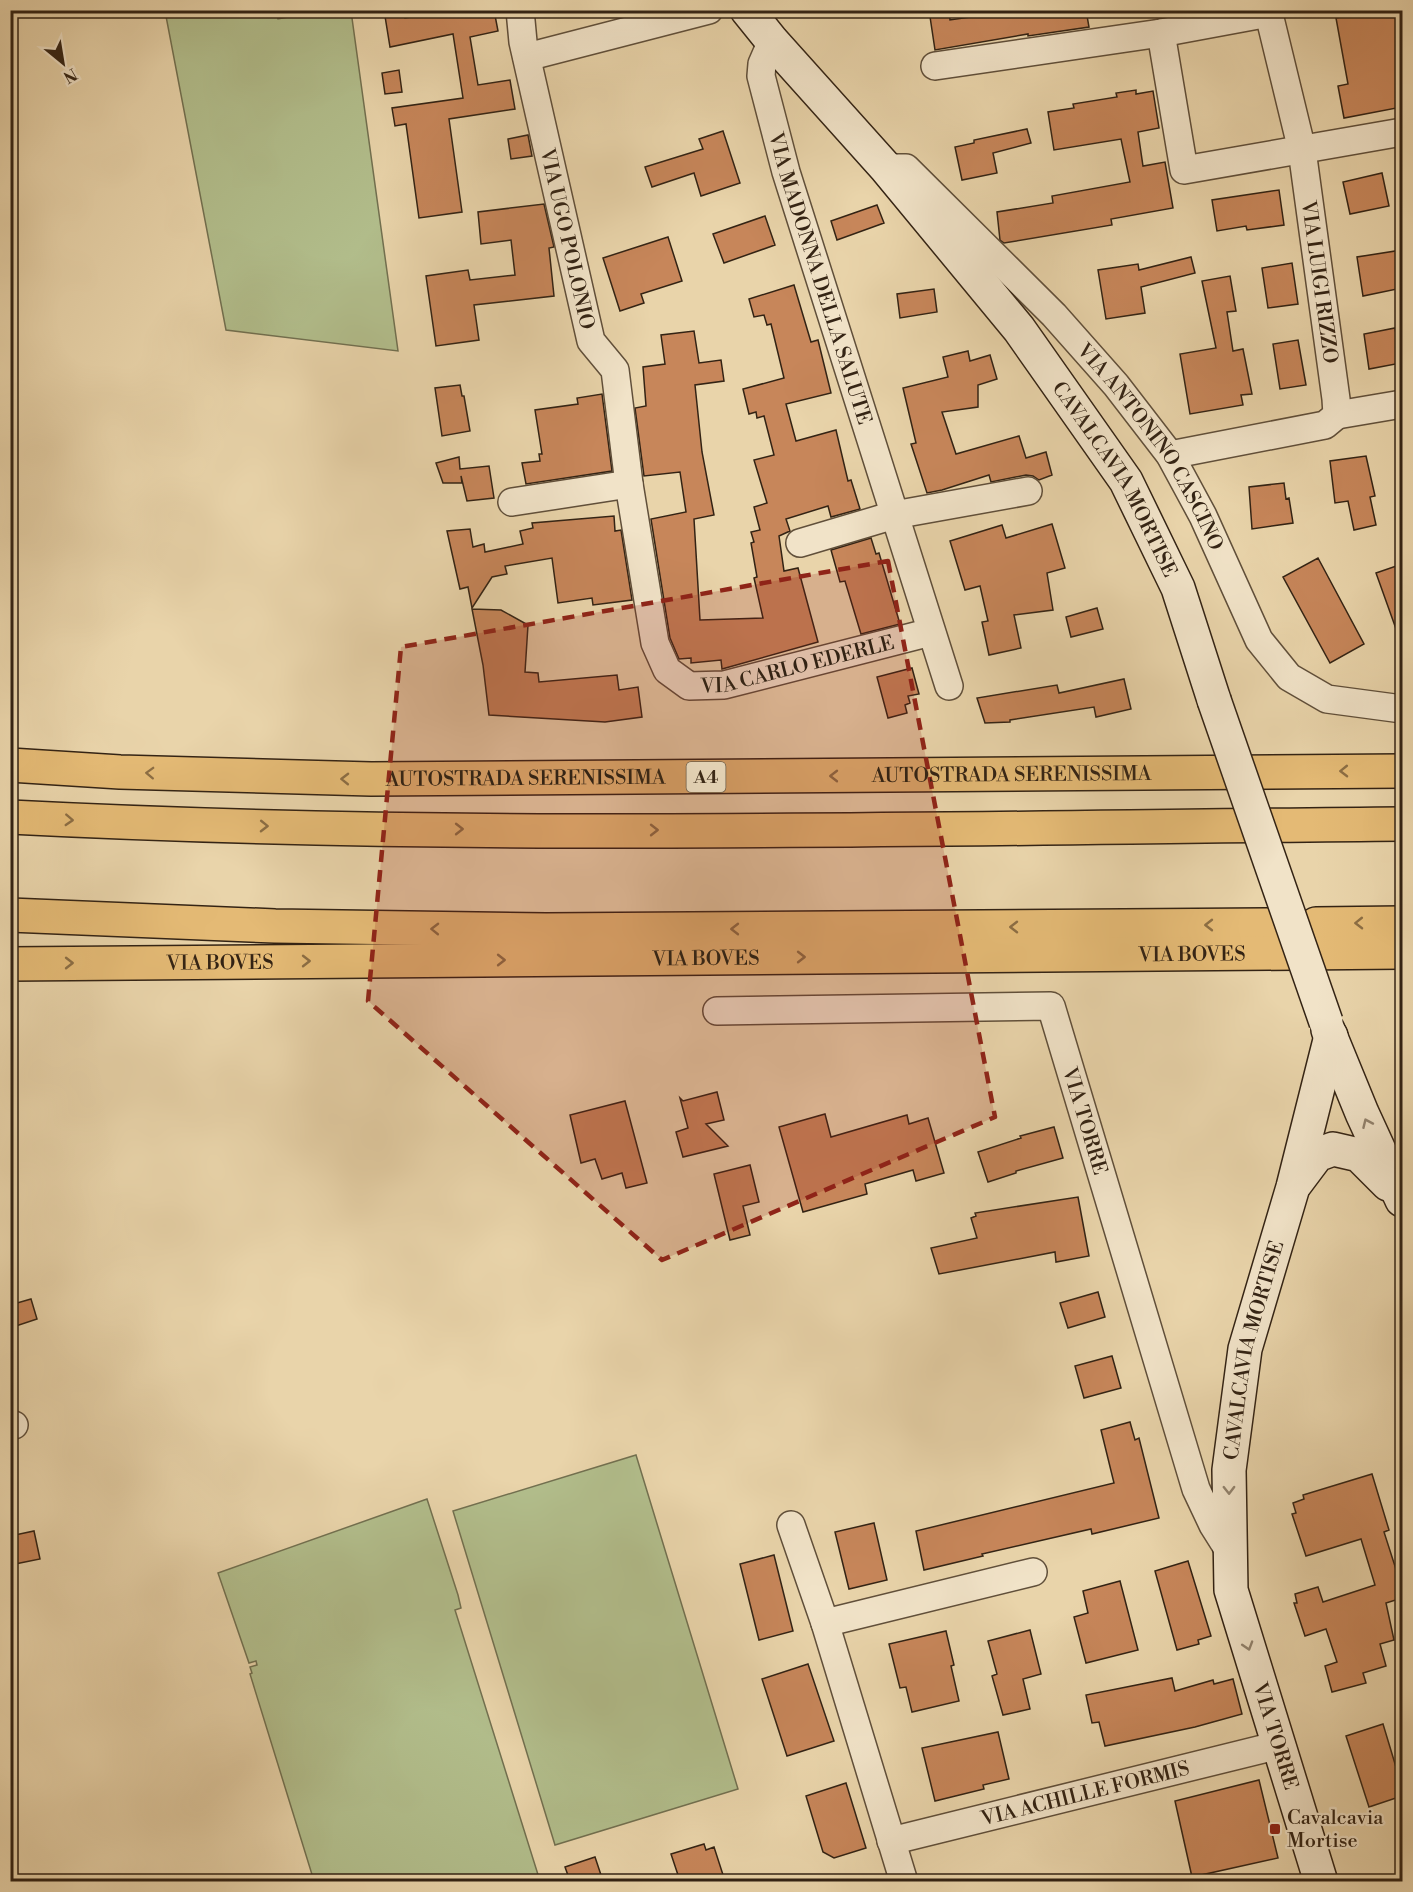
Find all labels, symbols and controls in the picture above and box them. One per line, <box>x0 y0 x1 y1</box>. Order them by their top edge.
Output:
north arrow <box>33 33 93 93</box>
text: N <box>59 63 80 87</box>
street label: VIA MADONNA DELLA SALUTE <box>762 129 876 428</box>
street label: VIA UGO POLONIO <box>533 145 599 332</box>
street label: VIA LUIGI RIZZO <box>1295 198 1342 365</box>
street label: VIA ANTONINO CASCINO <box>1070 338 1228 555</box>
street label: CAVALCAVIA MORTISE <box>1046 377 1182 582</box>
street label: VIA CARLO EDERLE <box>699 631 897 700</box>
road number: A4 <box>686 762 726 792</box>
street label: AUTOSTRADA SERENISSIMA <box>871 762 1153 789</box>
one-way arrow <box>1340 765 1349 777</box>
street label: AUTOSTRADA SERENISSIMA <box>385 766 667 793</box>
one-way arrow <box>146 767 155 779</box>
one-way arrow <box>830 770 839 782</box>
one-way arrow <box>341 773 350 785</box>
one-way arrow <box>64 813 73 826</box>
one-way arrow <box>259 820 268 832</box>
one-way arrow <box>454 823 463 835</box>
one-way arrow <box>649 824 658 836</box>
one-way arrow <box>1355 917 1364 930</box>
one-way arrow <box>1204 919 1213 931</box>
one-way arrow <box>1009 920 1018 933</box>
one-way arrow <box>430 923 439 935</box>
one-way arrow <box>730 923 739 935</box>
street label: VIA BOVES <box>1137 942 1246 968</box>
street label: VIA BOVES <box>651 947 760 972</box>
street label: VIA BOVES <box>165 951 274 977</box>
one-way arrow <box>796 951 805 963</box>
one-way arrow <box>496 954 505 966</box>
one-way arrow <box>301 955 310 967</box>
one-way arrow <box>64 957 73 969</box>
street label: VIA TORRE <box>1056 1064 1112 1178</box>
one-way arrow <box>1362 1118 1374 1129</box>
street label: CAVALCAVIA MORTISE <box>1219 1238 1290 1462</box>
one-way arrow <box>1223 1486 1235 1495</box>
one-way arrow <box>1241 1640 1253 1651</box>
street label: VIA TORRE <box>1246 1679 1303 1793</box>
street label: VIA ACHILLE FORMIS <box>978 1757 1192 1832</box>
place label: Cavalcavia Mortise <box>1287 1806 1384 1854</box>
marker: Cavalcavia Mortise <box>1268 1822 1282 1836</box>

